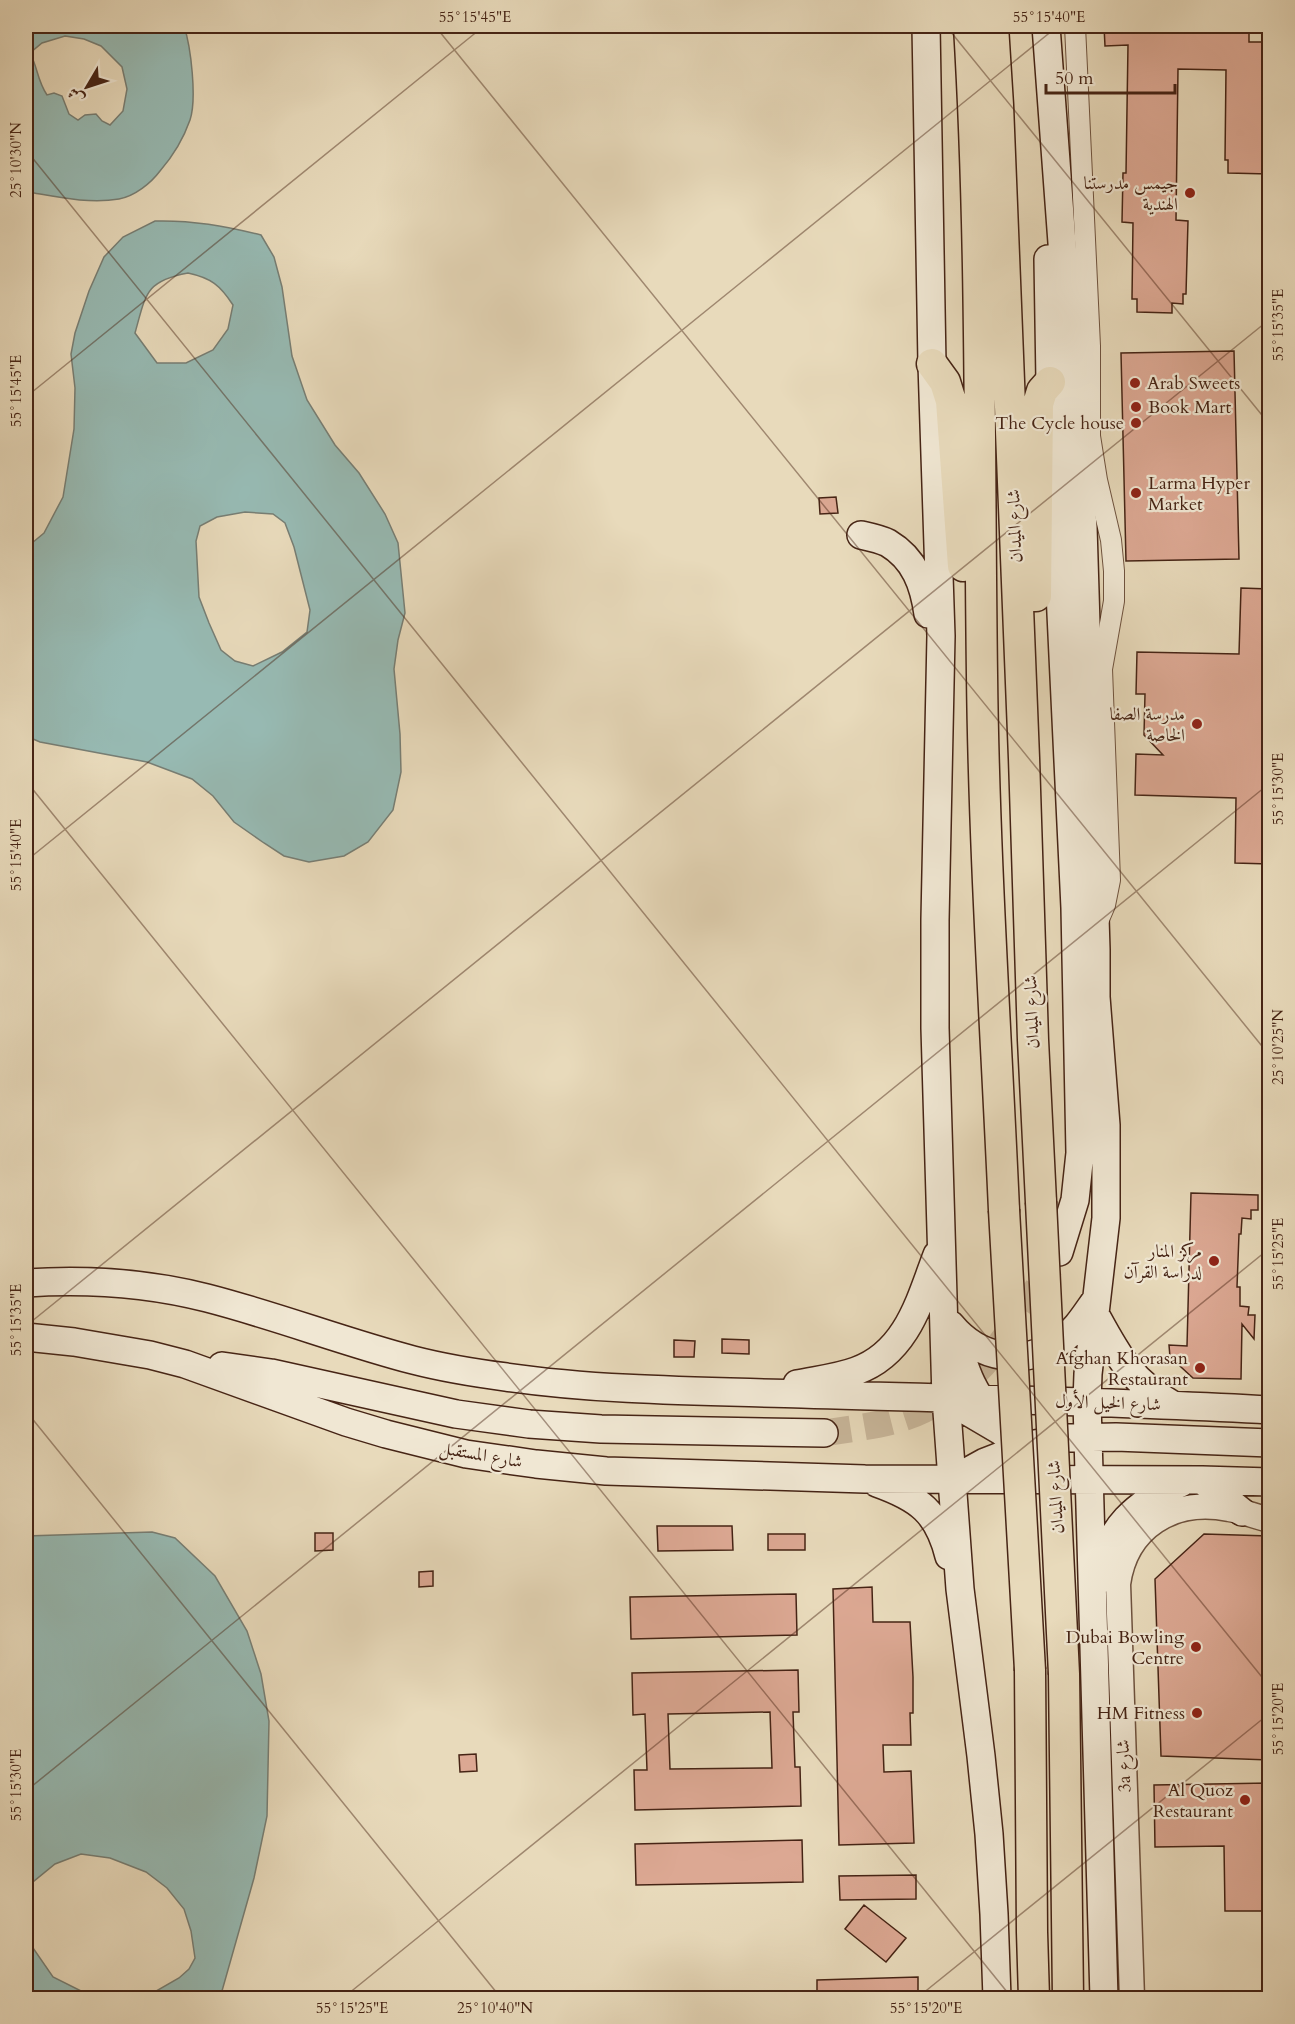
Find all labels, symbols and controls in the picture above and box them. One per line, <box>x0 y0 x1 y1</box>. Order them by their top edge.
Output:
text: 55°15'45"E <box>439 7 511 27</box>
text: 55°15'40"E <box>1013 7 1085 27</box>
north arrow <box>57 57 117 117</box>
scale bar <box>1046 57 1175 95</box>
text: 50 m <box>1055 66 1094 91</box>
text: ش <box>63 83 90 109</box>
text: 25°10'30"N <box>6 122 26 198</box>
place label: جيمس مدرستنا الهندية <box>1083 171 1178 217</box>
marker: جيمس مدرستنا الهندية <box>1183 186 1197 200</box>
text: 55°15'35"E <box>1268 289 1288 361</box>
text: 55°15'45"E <box>6 355 26 427</box>
place label: Arab Sweets <box>1147 371 1240 396</box>
marker: Arab Sweets <box>1128 376 1142 390</box>
place label: Book Mart <box>1148 395 1231 420</box>
marker: Book Mart <box>1129 400 1143 414</box>
place label: The Cycle house <box>995 411 1124 436</box>
marker: The Cycle house <box>1129 416 1143 430</box>
place label: Larma Hyper Market <box>1148 471 1250 517</box>
marker: Larma Hyper Market <box>1129 486 1143 500</box>
street label: شارع الميدان <box>1001 489 1031 563</box>
place label: مدرسة الصفا الخاصة <box>1109 702 1185 748</box>
marker: مدرسة الصفا الخاصة <box>1190 717 1204 731</box>
text: 55°15'30"E <box>1268 753 1288 825</box>
text: 55°15'40"E <box>6 819 26 891</box>
street label: شارع الميدان <box>1018 975 1048 1049</box>
text: 25°10'25"N <box>1268 1009 1288 1085</box>
text: 55°15'25"E <box>1268 1218 1288 1290</box>
place label: مركز المنار لدراسة القرآن <box>1123 1239 1202 1285</box>
marker: مركز المنار لدراسة القرآن <box>1207 1254 1221 1268</box>
text: 55°15'35"E <box>6 1284 26 1356</box>
place label: Afghan Khorasan Restaurant <box>1056 1346 1189 1392</box>
marker: Afghan Khorasan Restaurant <box>1193 1361 1207 1375</box>
street label: شارع الخيل الأول <box>1055 1388 1161 1419</box>
street label: شارع المستقبل <box>437 1435 524 1477</box>
street label: شارع الميدان <box>1042 1460 1072 1534</box>
place label: Dubai Bowling Centre <box>1066 1625 1185 1671</box>
marker: Dubai Bowling Centre <box>1189 1640 1203 1654</box>
text: 55°15'20"E <box>1268 1683 1288 1755</box>
place label: HM Fitness <box>1097 1701 1185 1726</box>
marker: HM Fitness <box>1190 1706 1204 1720</box>
street label: 3a شارع <box>1111 1739 1139 1793</box>
text: 55°15'30"E <box>6 1749 26 1821</box>
place label: Al Quoz Restaurant <box>1153 1778 1233 1824</box>
marker: Al Quoz Restaurant <box>1238 1793 1252 1807</box>
text: 55°15'25"E <box>316 1998 388 2018</box>
text: 25°10'40"N <box>457 1998 533 2018</box>
text: 55°15'20"E <box>890 1998 962 2018</box>

